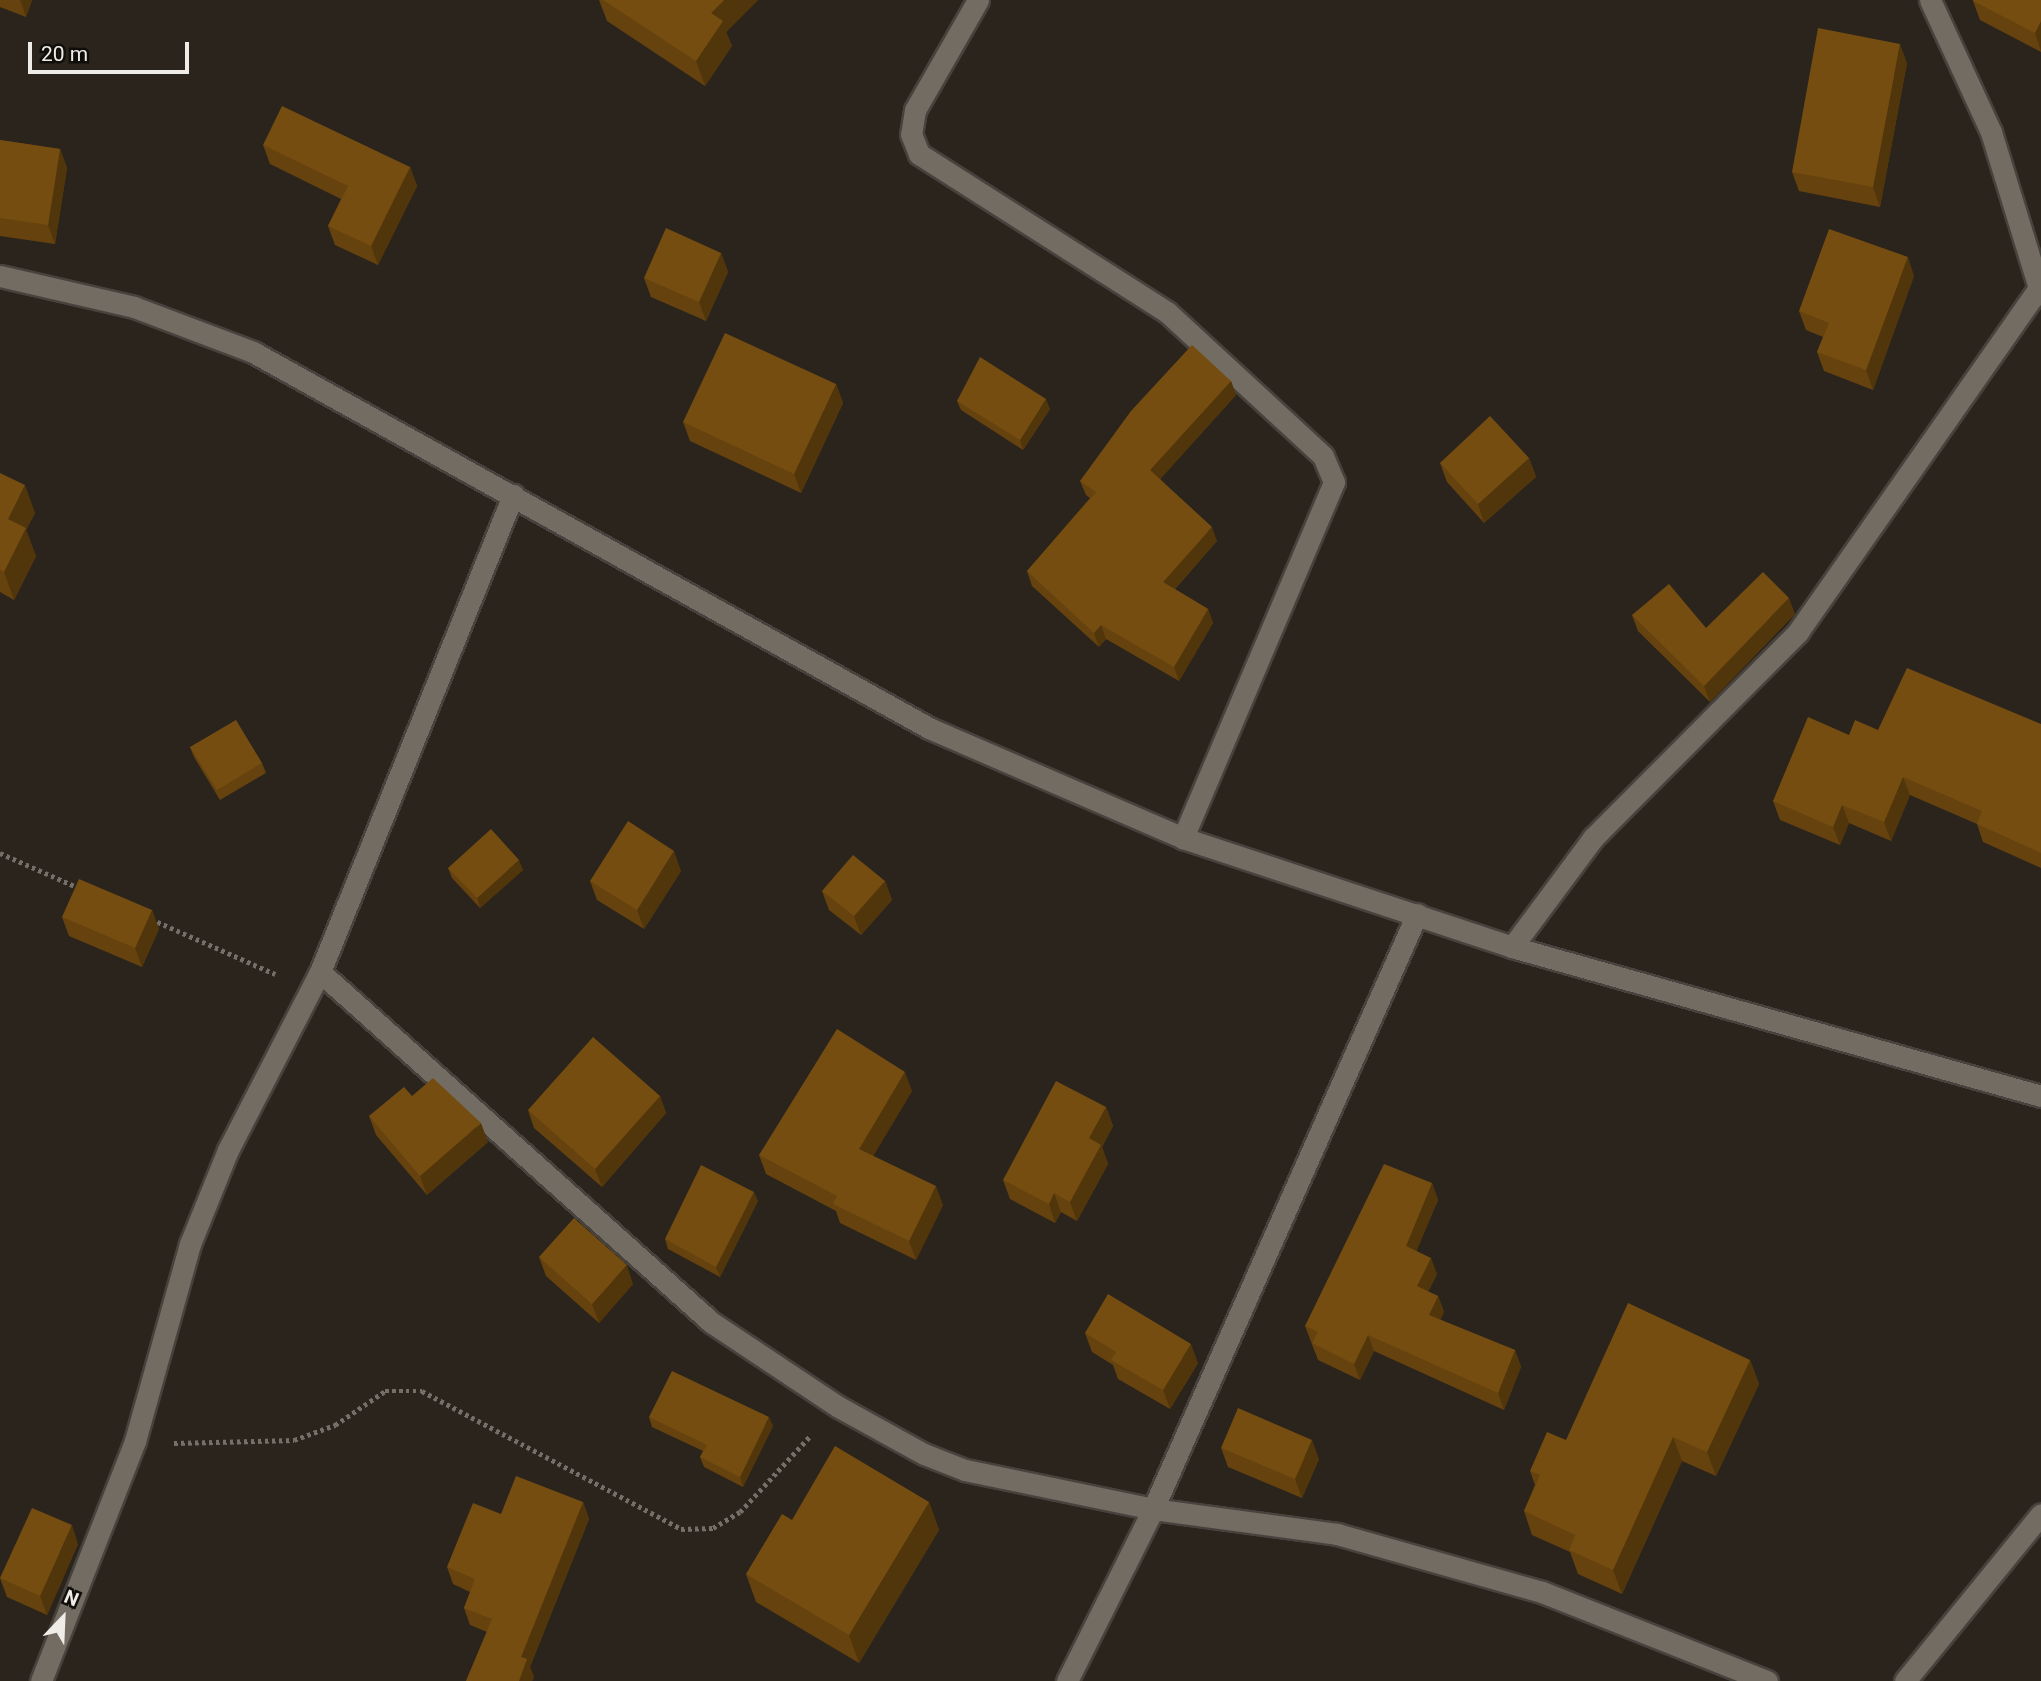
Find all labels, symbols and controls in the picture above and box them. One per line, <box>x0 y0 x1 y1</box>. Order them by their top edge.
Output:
scale bar <box>32 28 192 72</box>
text: 20 m <box>41 42 88 66</box>
north arrow <box>28 1583 98 1653</box>
text: N <box>61 1585 82 1611</box>

